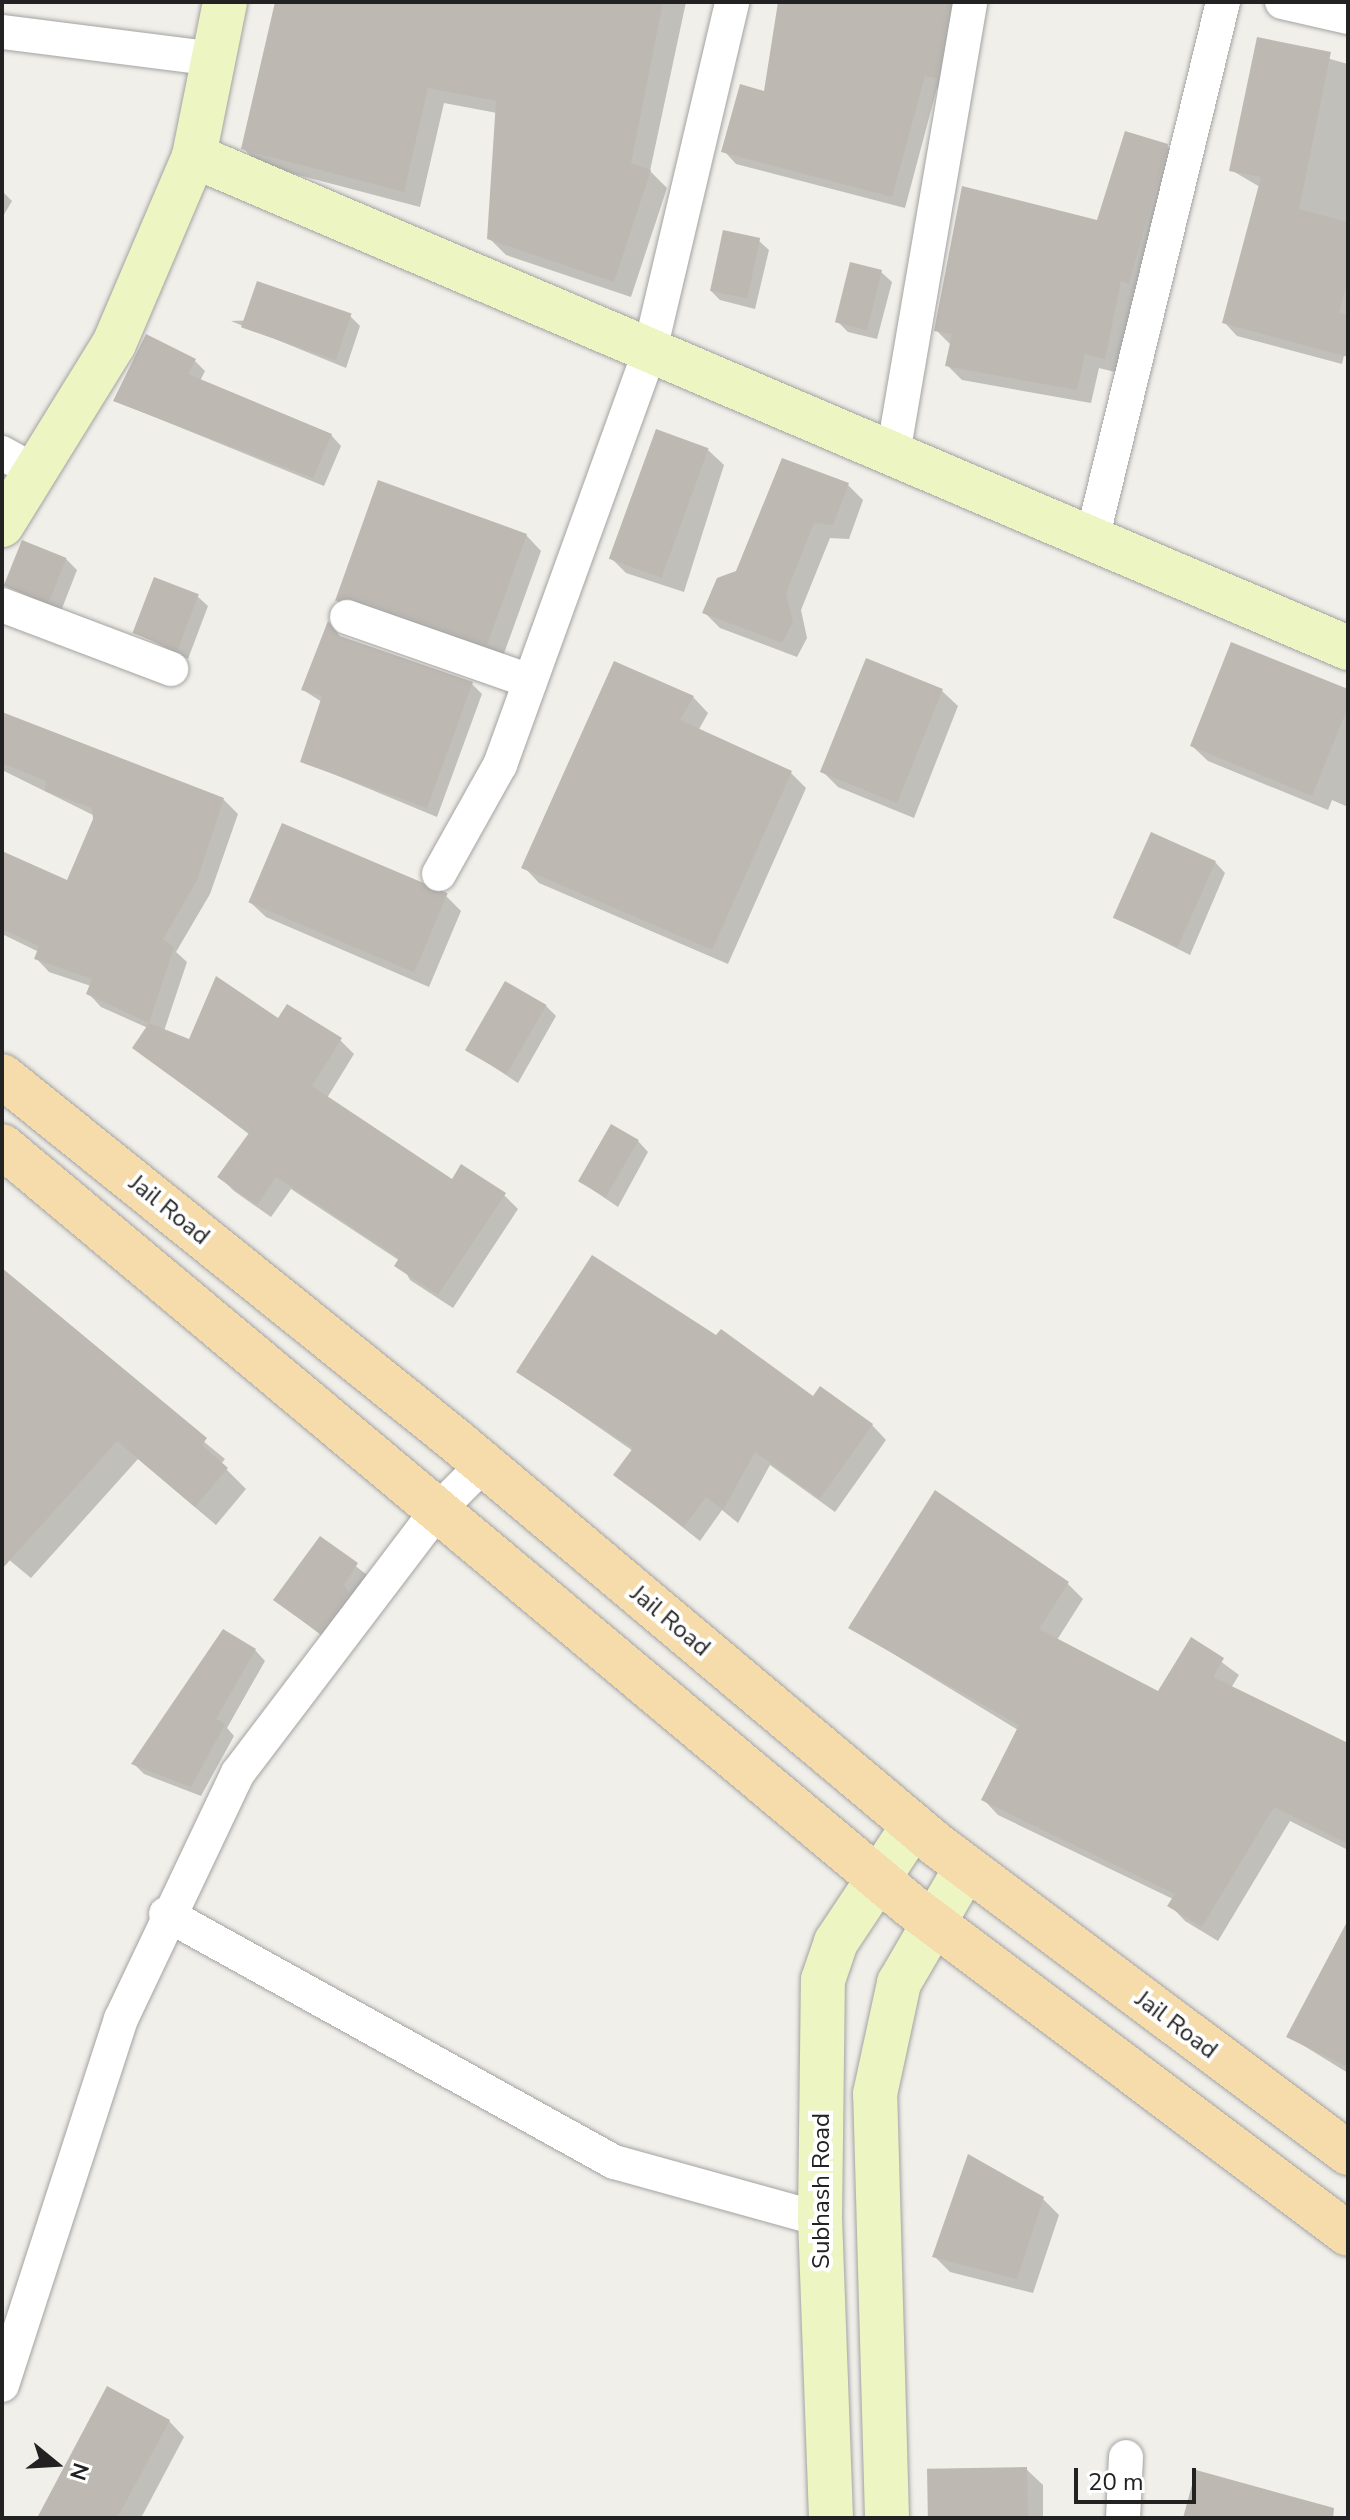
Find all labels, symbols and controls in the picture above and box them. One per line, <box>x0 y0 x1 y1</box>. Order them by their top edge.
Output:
street label: Jail Road <box>123 1169 215 1251</box>
street label: Jail Road <box>624 1579 716 1663</box>
street label: Jail Road <box>1129 1985 1223 2065</box>
street label: Subhash Road <box>808 2113 836 2269</box>
north arrow <box>16 2424 96 2504</box>
scale bar <box>1078 2452 1200 2502</box>
text: N <box>62 2459 96 2484</box>
text: 20 m <box>1088 2466 1144 2498</box>

